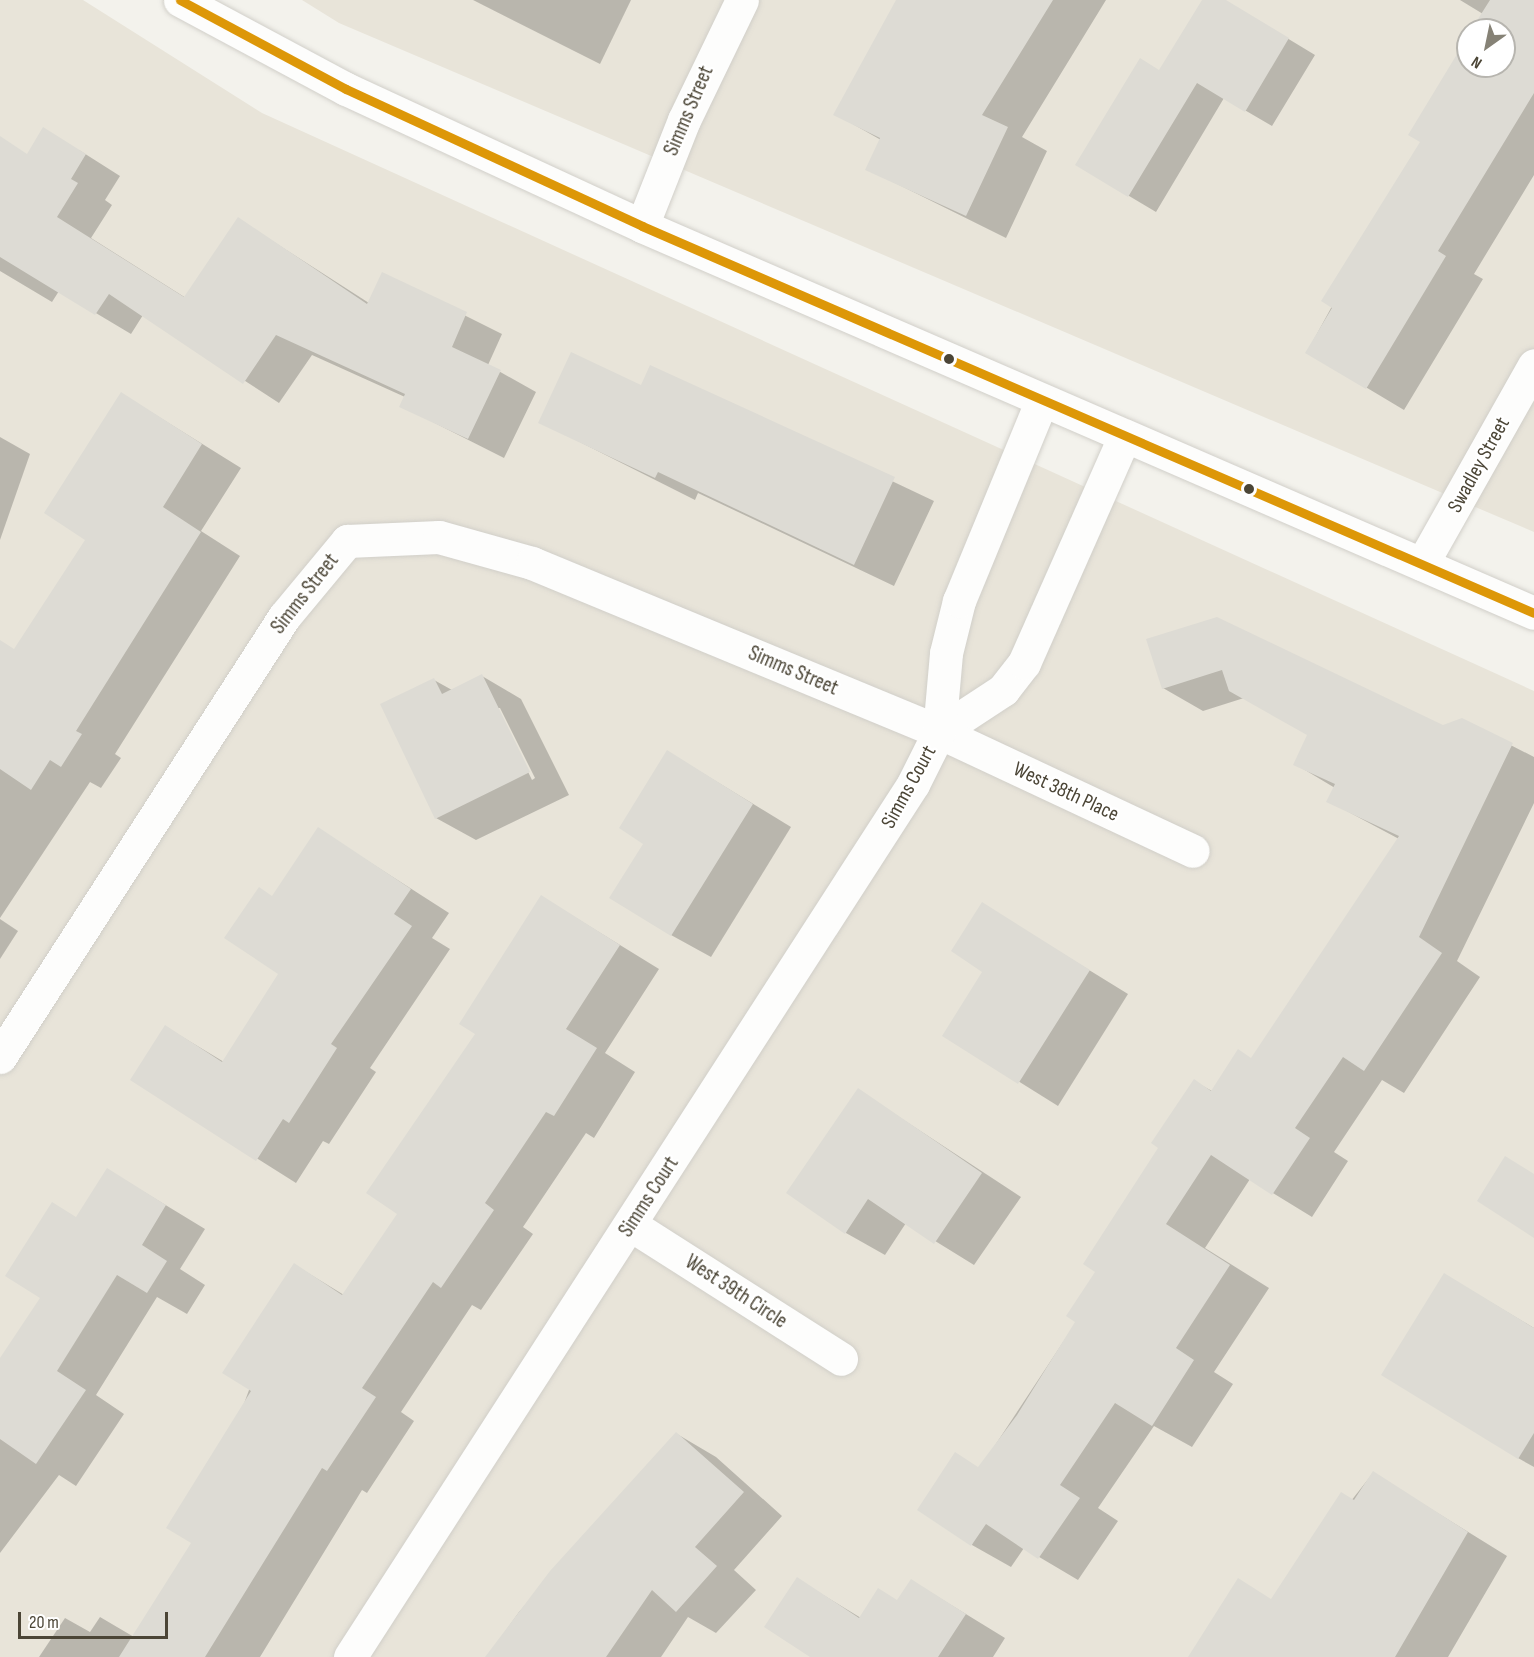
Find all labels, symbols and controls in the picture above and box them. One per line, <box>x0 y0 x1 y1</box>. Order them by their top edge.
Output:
north arrow <box>1456 18 1516 78</box>
text: N <box>1468 52 1486 72</box>
street label: Simms Street <box>659 62 719 160</box>
unlabelled marker <box>943 353 955 365</box>
street label: Swadley Street <box>1442 413 1516 517</box>
unlabelled marker <box>1243 483 1255 495</box>
street label: Simms Street <box>266 549 344 639</box>
street label: Simms Street <box>744 641 842 701</box>
street label: Simms Court <box>876 741 942 833</box>
street label: West 38th Place <box>1009 757 1123 827</box>
street label: Simms Court <box>614 1152 684 1242</box>
street label: West 39th Circle <box>680 1250 792 1334</box>
scale bar <box>21 1600 171 1638</box>
text: 20 m <box>29 1612 59 1633</box>

